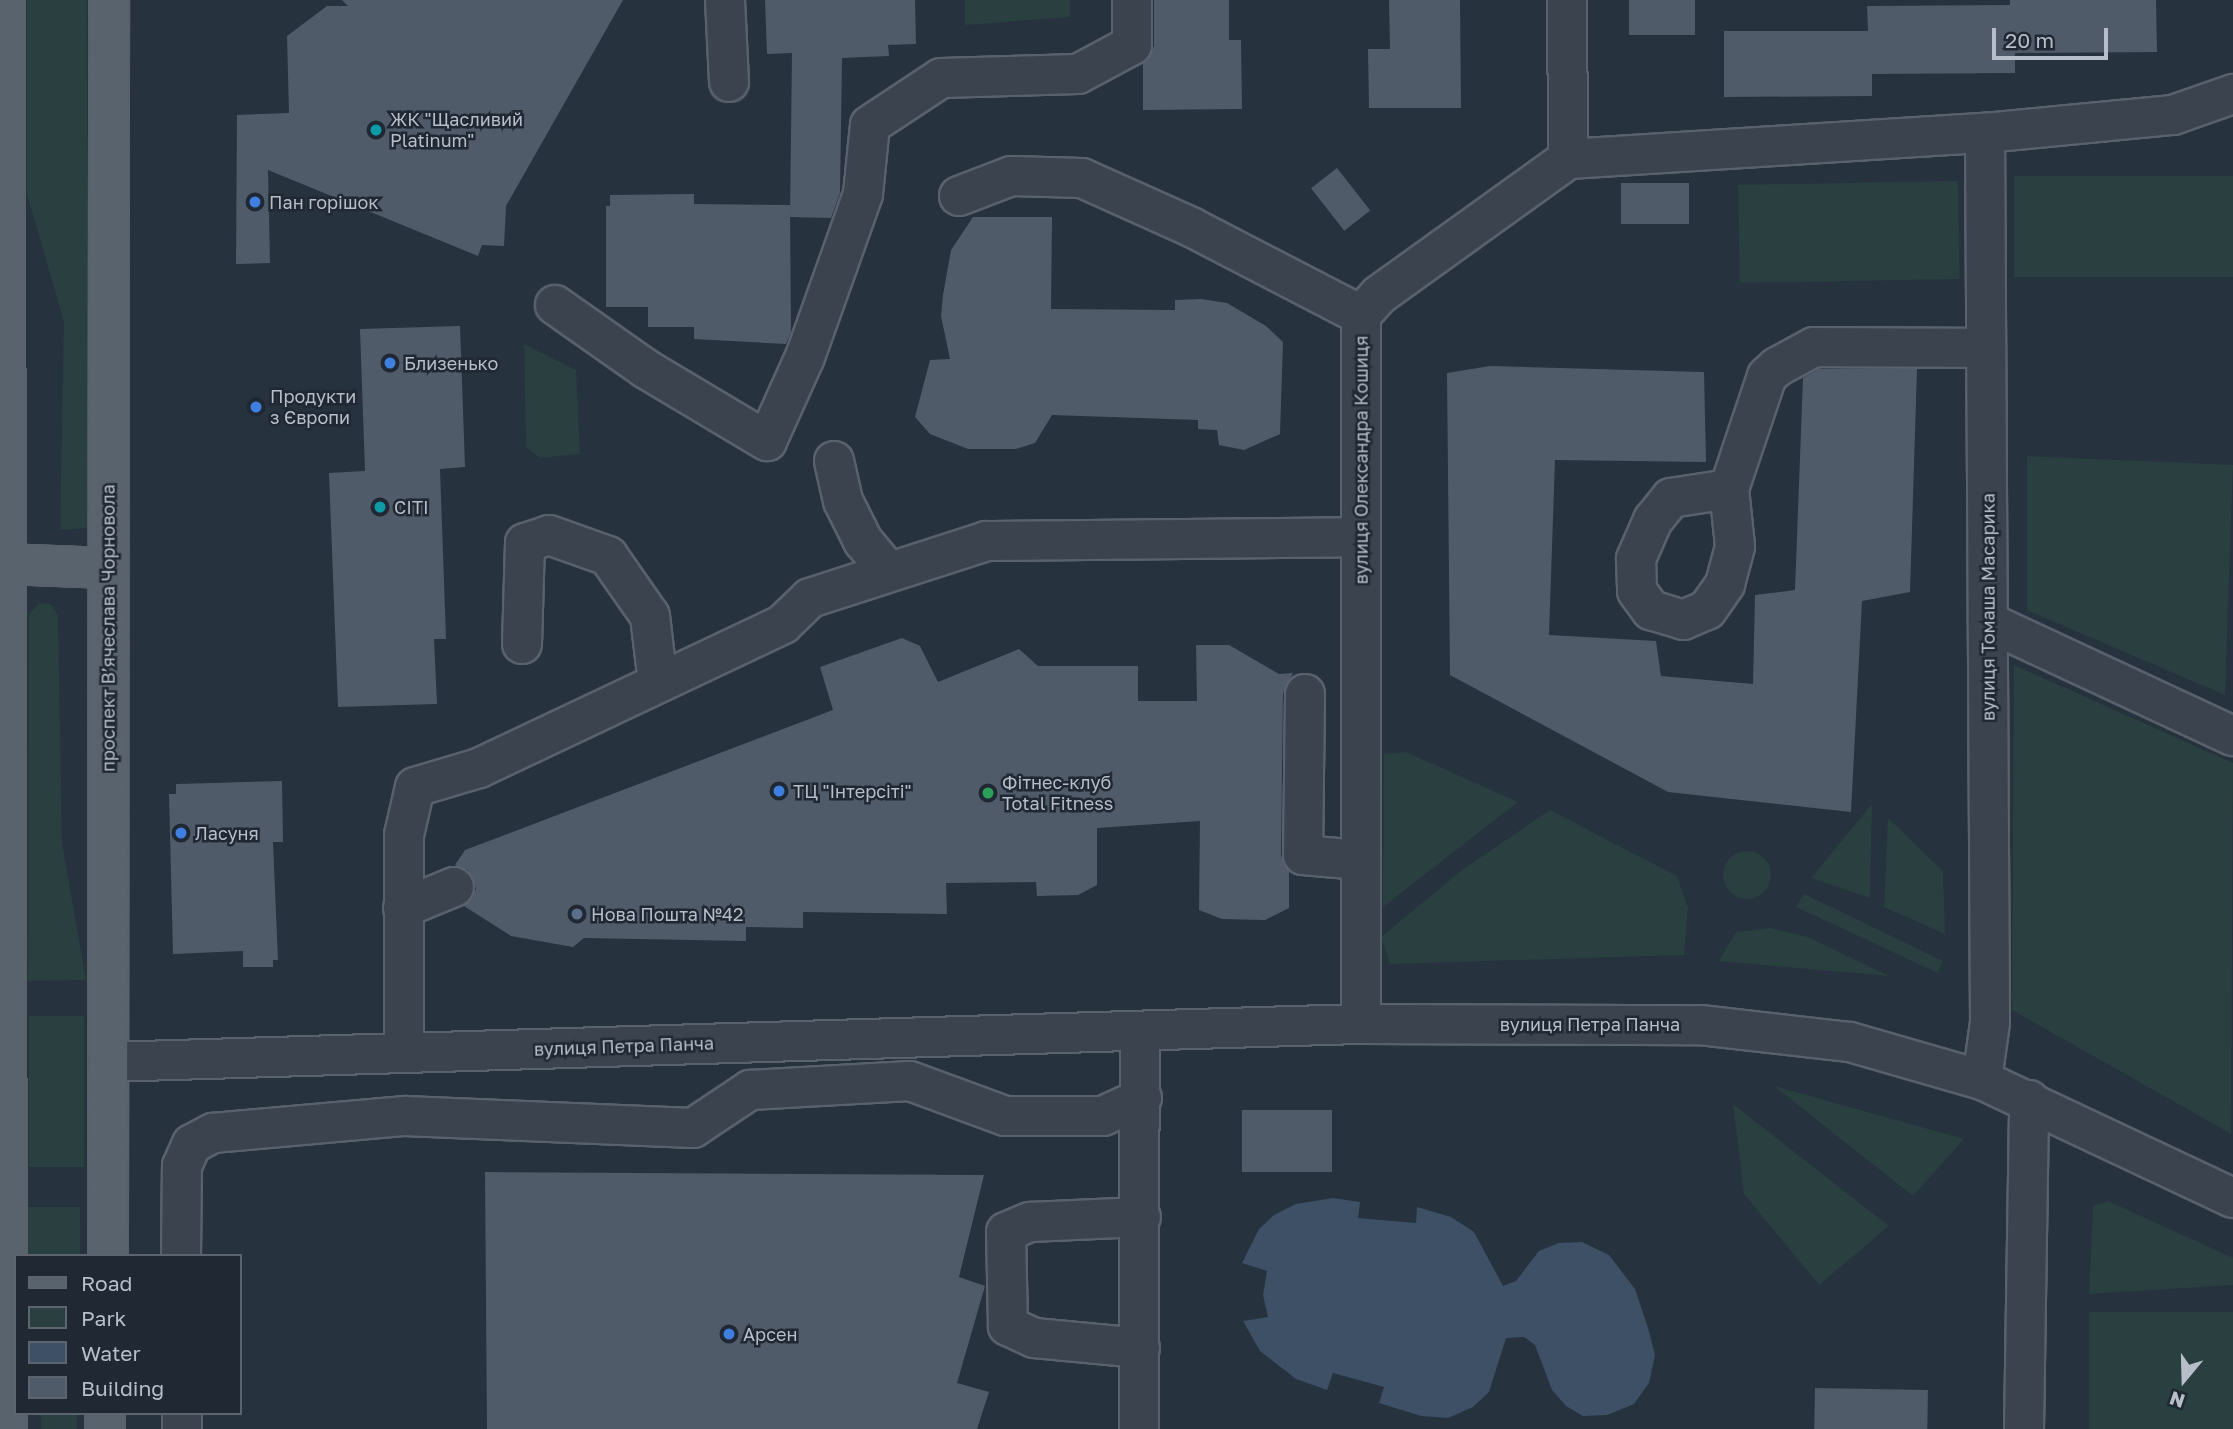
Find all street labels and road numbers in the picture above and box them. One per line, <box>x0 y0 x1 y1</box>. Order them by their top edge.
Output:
street label: вулиця Олександра Кошиця <box>1350 336 1372 584</box>
street label: проспект Вʼячеслава Чорновола <box>97 484 119 772</box>
street label: вулиця Томаша Масарика <box>1977 493 1999 721</box>
street label: вулиця Петра Панча <box>1500 1013 1680 1035</box>
street label: вулиця Петра Панча <box>534 1032 714 1060</box>

